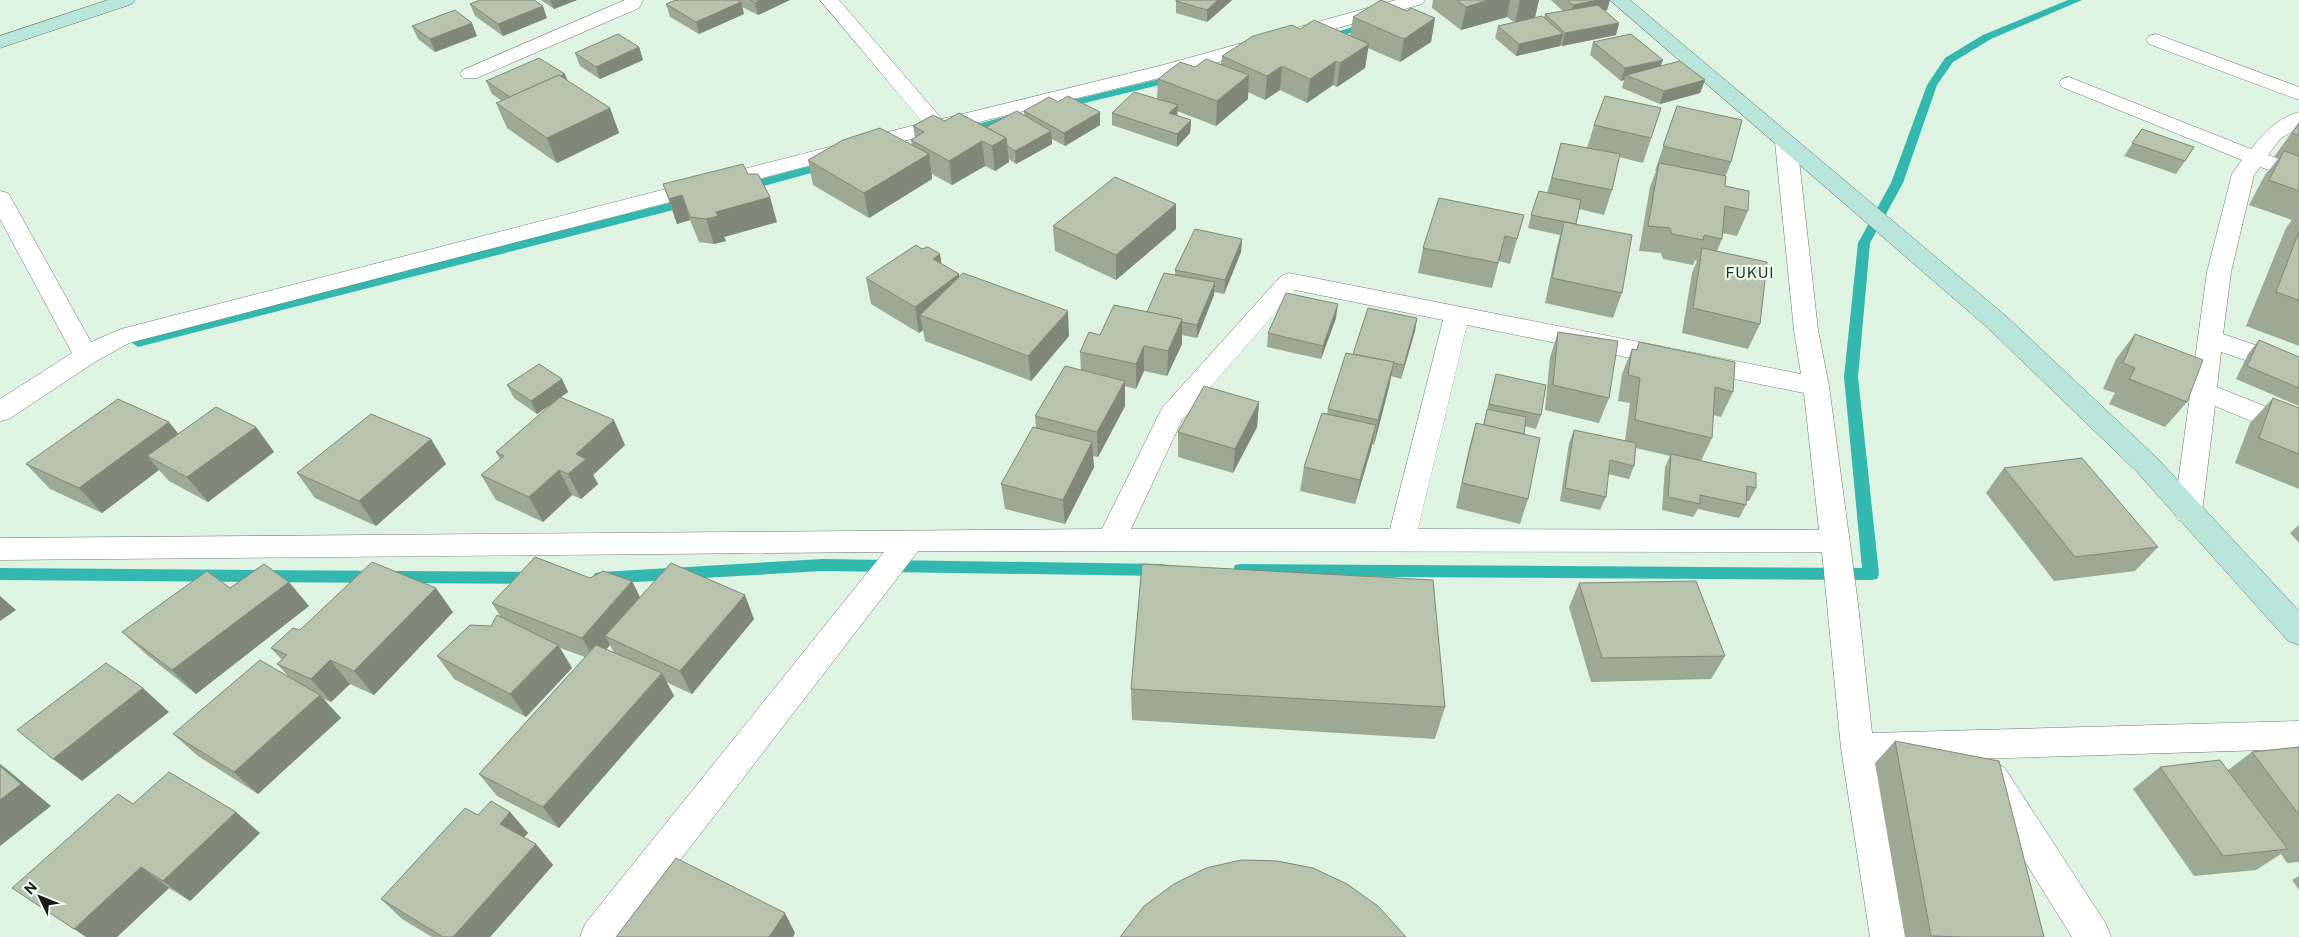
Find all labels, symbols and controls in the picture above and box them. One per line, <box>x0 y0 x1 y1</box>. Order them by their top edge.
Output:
district label: FUKUI <box>1725 264 1775 281</box>
north arrow <box>15 872 65 922</box>
text: N <box>21 879 40 898</box>

